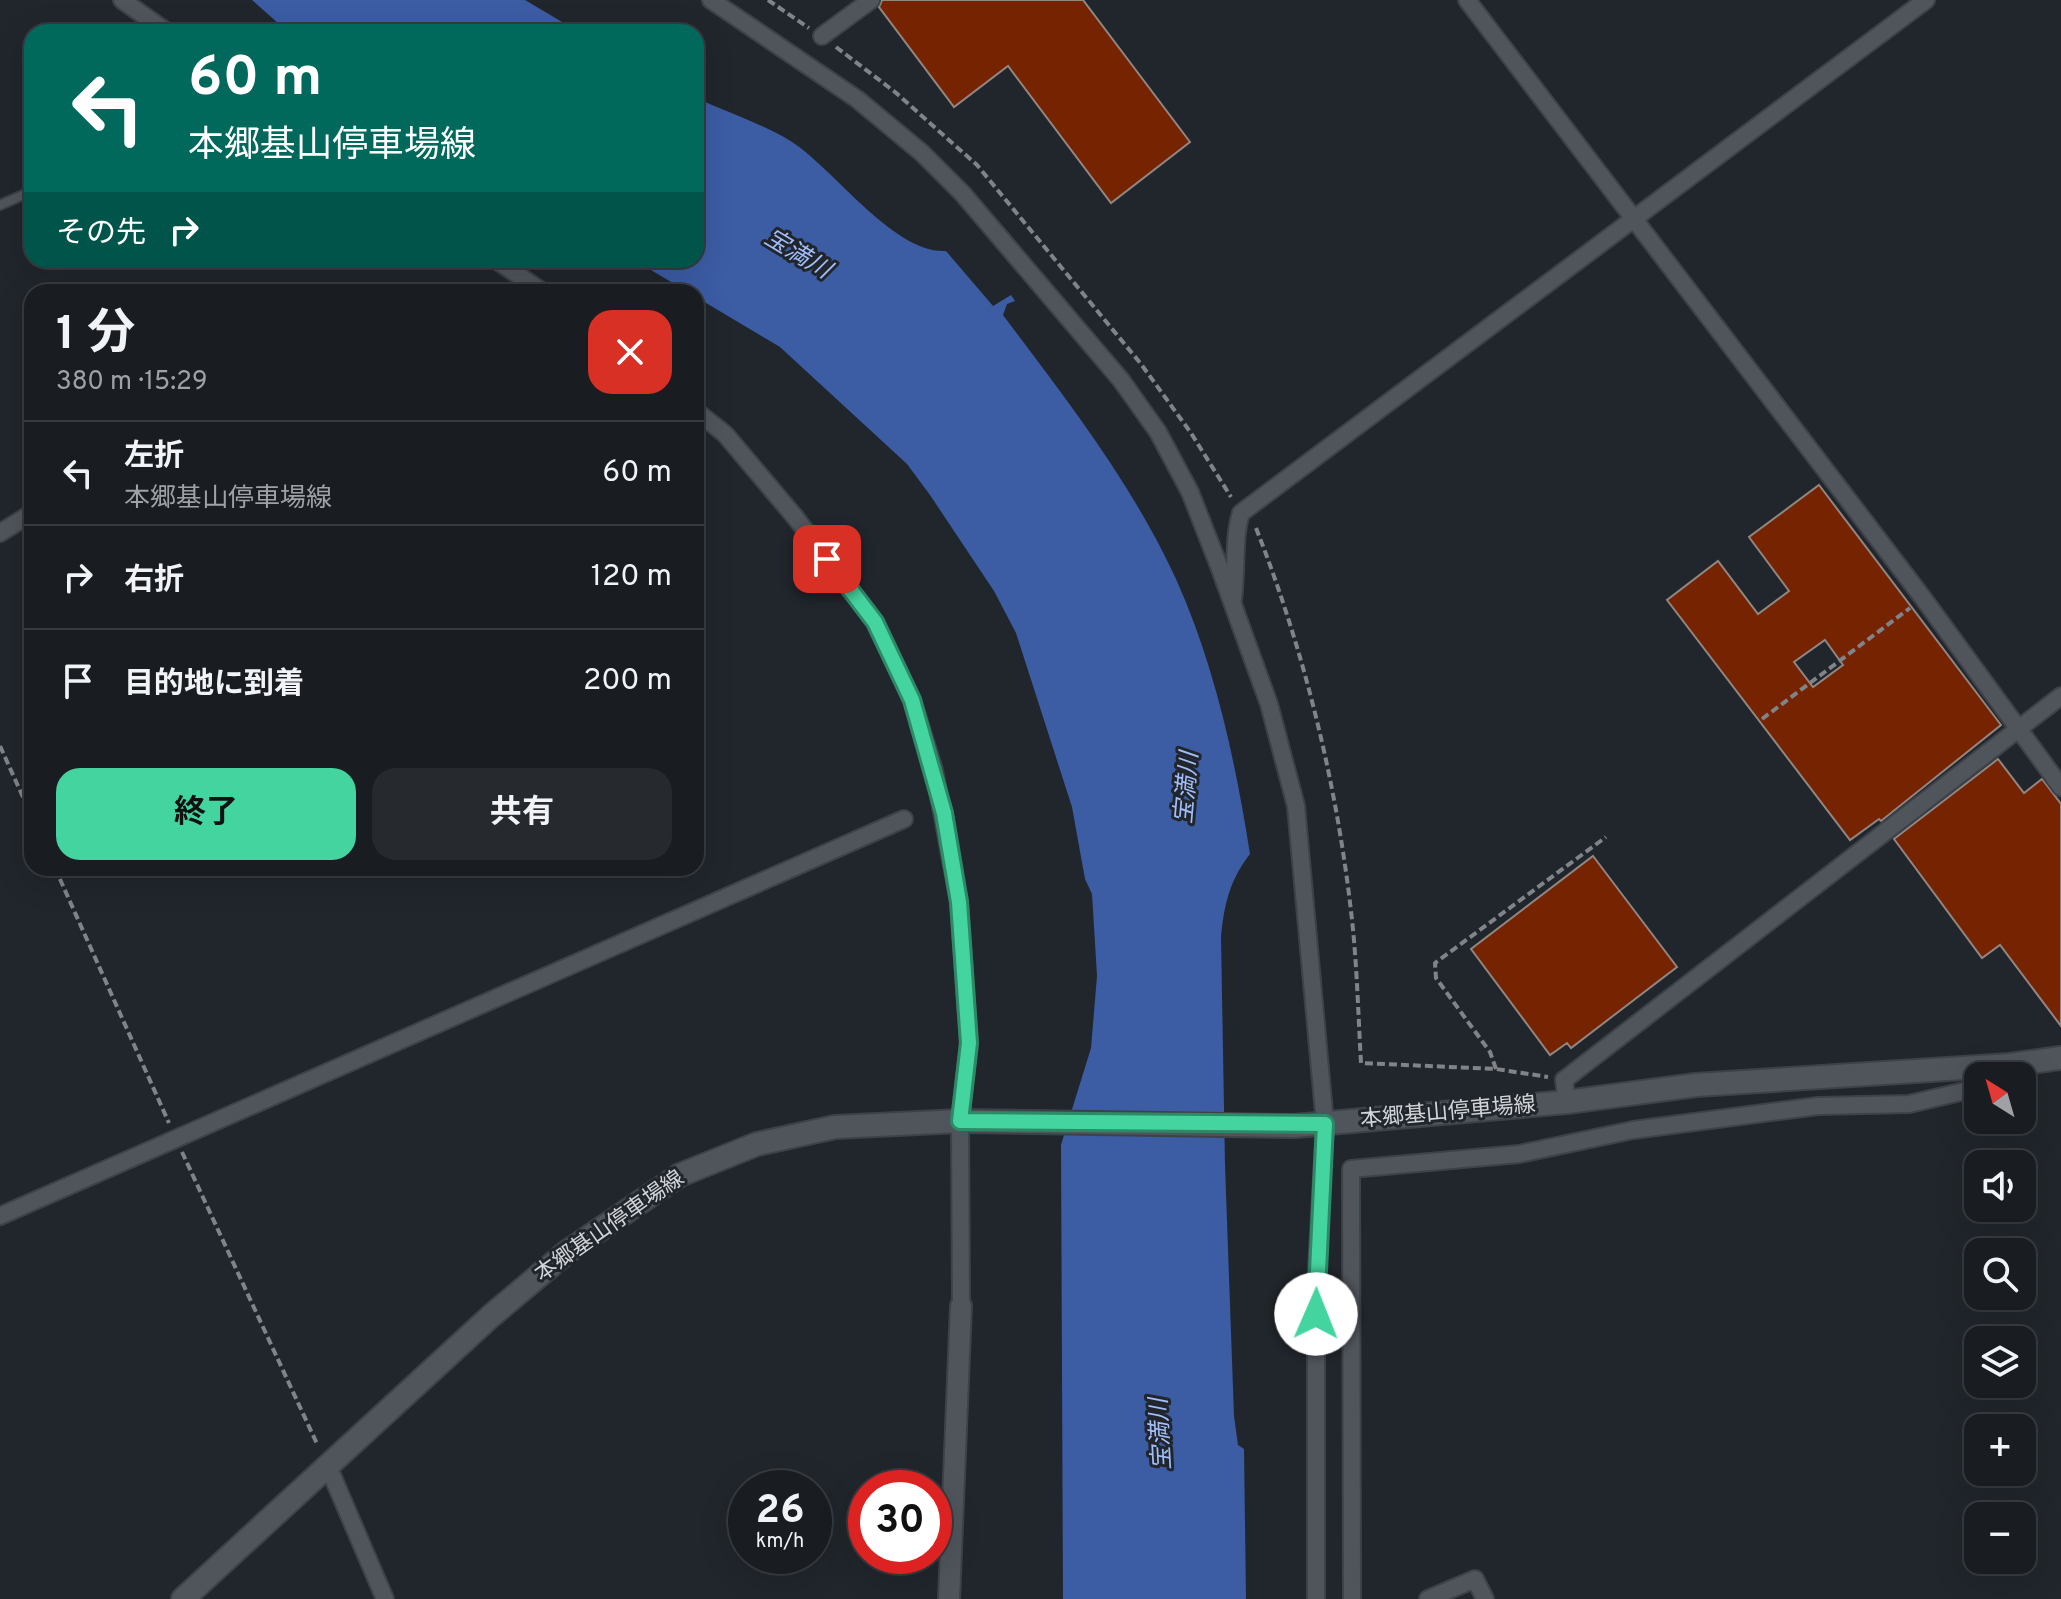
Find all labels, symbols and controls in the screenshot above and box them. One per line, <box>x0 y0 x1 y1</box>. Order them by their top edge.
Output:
text: 60 m <box>188 45 322 115</box>
icon: left <box>56 56 160 160</box>
text: 本郷基山停車場線 <box>188 124 476 170</box>
icon: right <box>162 208 206 252</box>
text: その先 <box>56 216 146 253</box>
water label: 宝満川 <box>758 224 838 288</box>
text: 1 分 <box>56 306 135 366</box>
button: close <box>588 310 672 394</box>
text: 380 m · 15:29 <box>56 366 207 399</box>
text: 左折 <box>124 439 184 476</box>
icon: left <box>56 451 100 495</box>
text: 60 m <box>602 455 672 492</box>
text: 本郷基山停車場線 <box>124 483 332 516</box>
pin <box>793 525 861 593</box>
icon: arrive <box>805 537 849 581</box>
icon: right <box>56 555 100 599</box>
text: 120 m <box>591 559 672 596</box>
text: 右折 <box>124 563 184 600</box>
icon: arrive <box>56 659 100 703</box>
text: 200 m <box>583 663 672 700</box>
text: 目的地に到着 <box>124 667 304 704</box>
water label: 宝満川 <box>1170 748 1206 825</box>
button: 終了 <box>56 768 356 860</box>
button: 共有 <box>372 768 672 860</box>
north arrow <box>1964 1062 2036 1134</box>
map controls <box>1964 1062 2036 1574</box>
street label: 本郷基山停車場線 <box>1359 1092 1537 1134</box>
button: sound <box>1964 1150 2036 1222</box>
street label: 本郷基山停車場線 <box>530 1165 690 1289</box>
button: search <box>1964 1238 2036 1310</box>
position arrow <box>1274 1272 1358 1356</box>
button: layers <box>1964 1326 2036 1398</box>
water label: 宝満川 <box>1145 1394 1179 1471</box>
button: + <box>1964 1414 2036 1486</box>
speed limit sign: 30 <box>848 1470 952 1574</box>
text: 26 <box>755 1487 805 1537</box>
button: − <box>1964 1502 2036 1574</box>
text: km/h <box>756 1529 804 1555</box>

